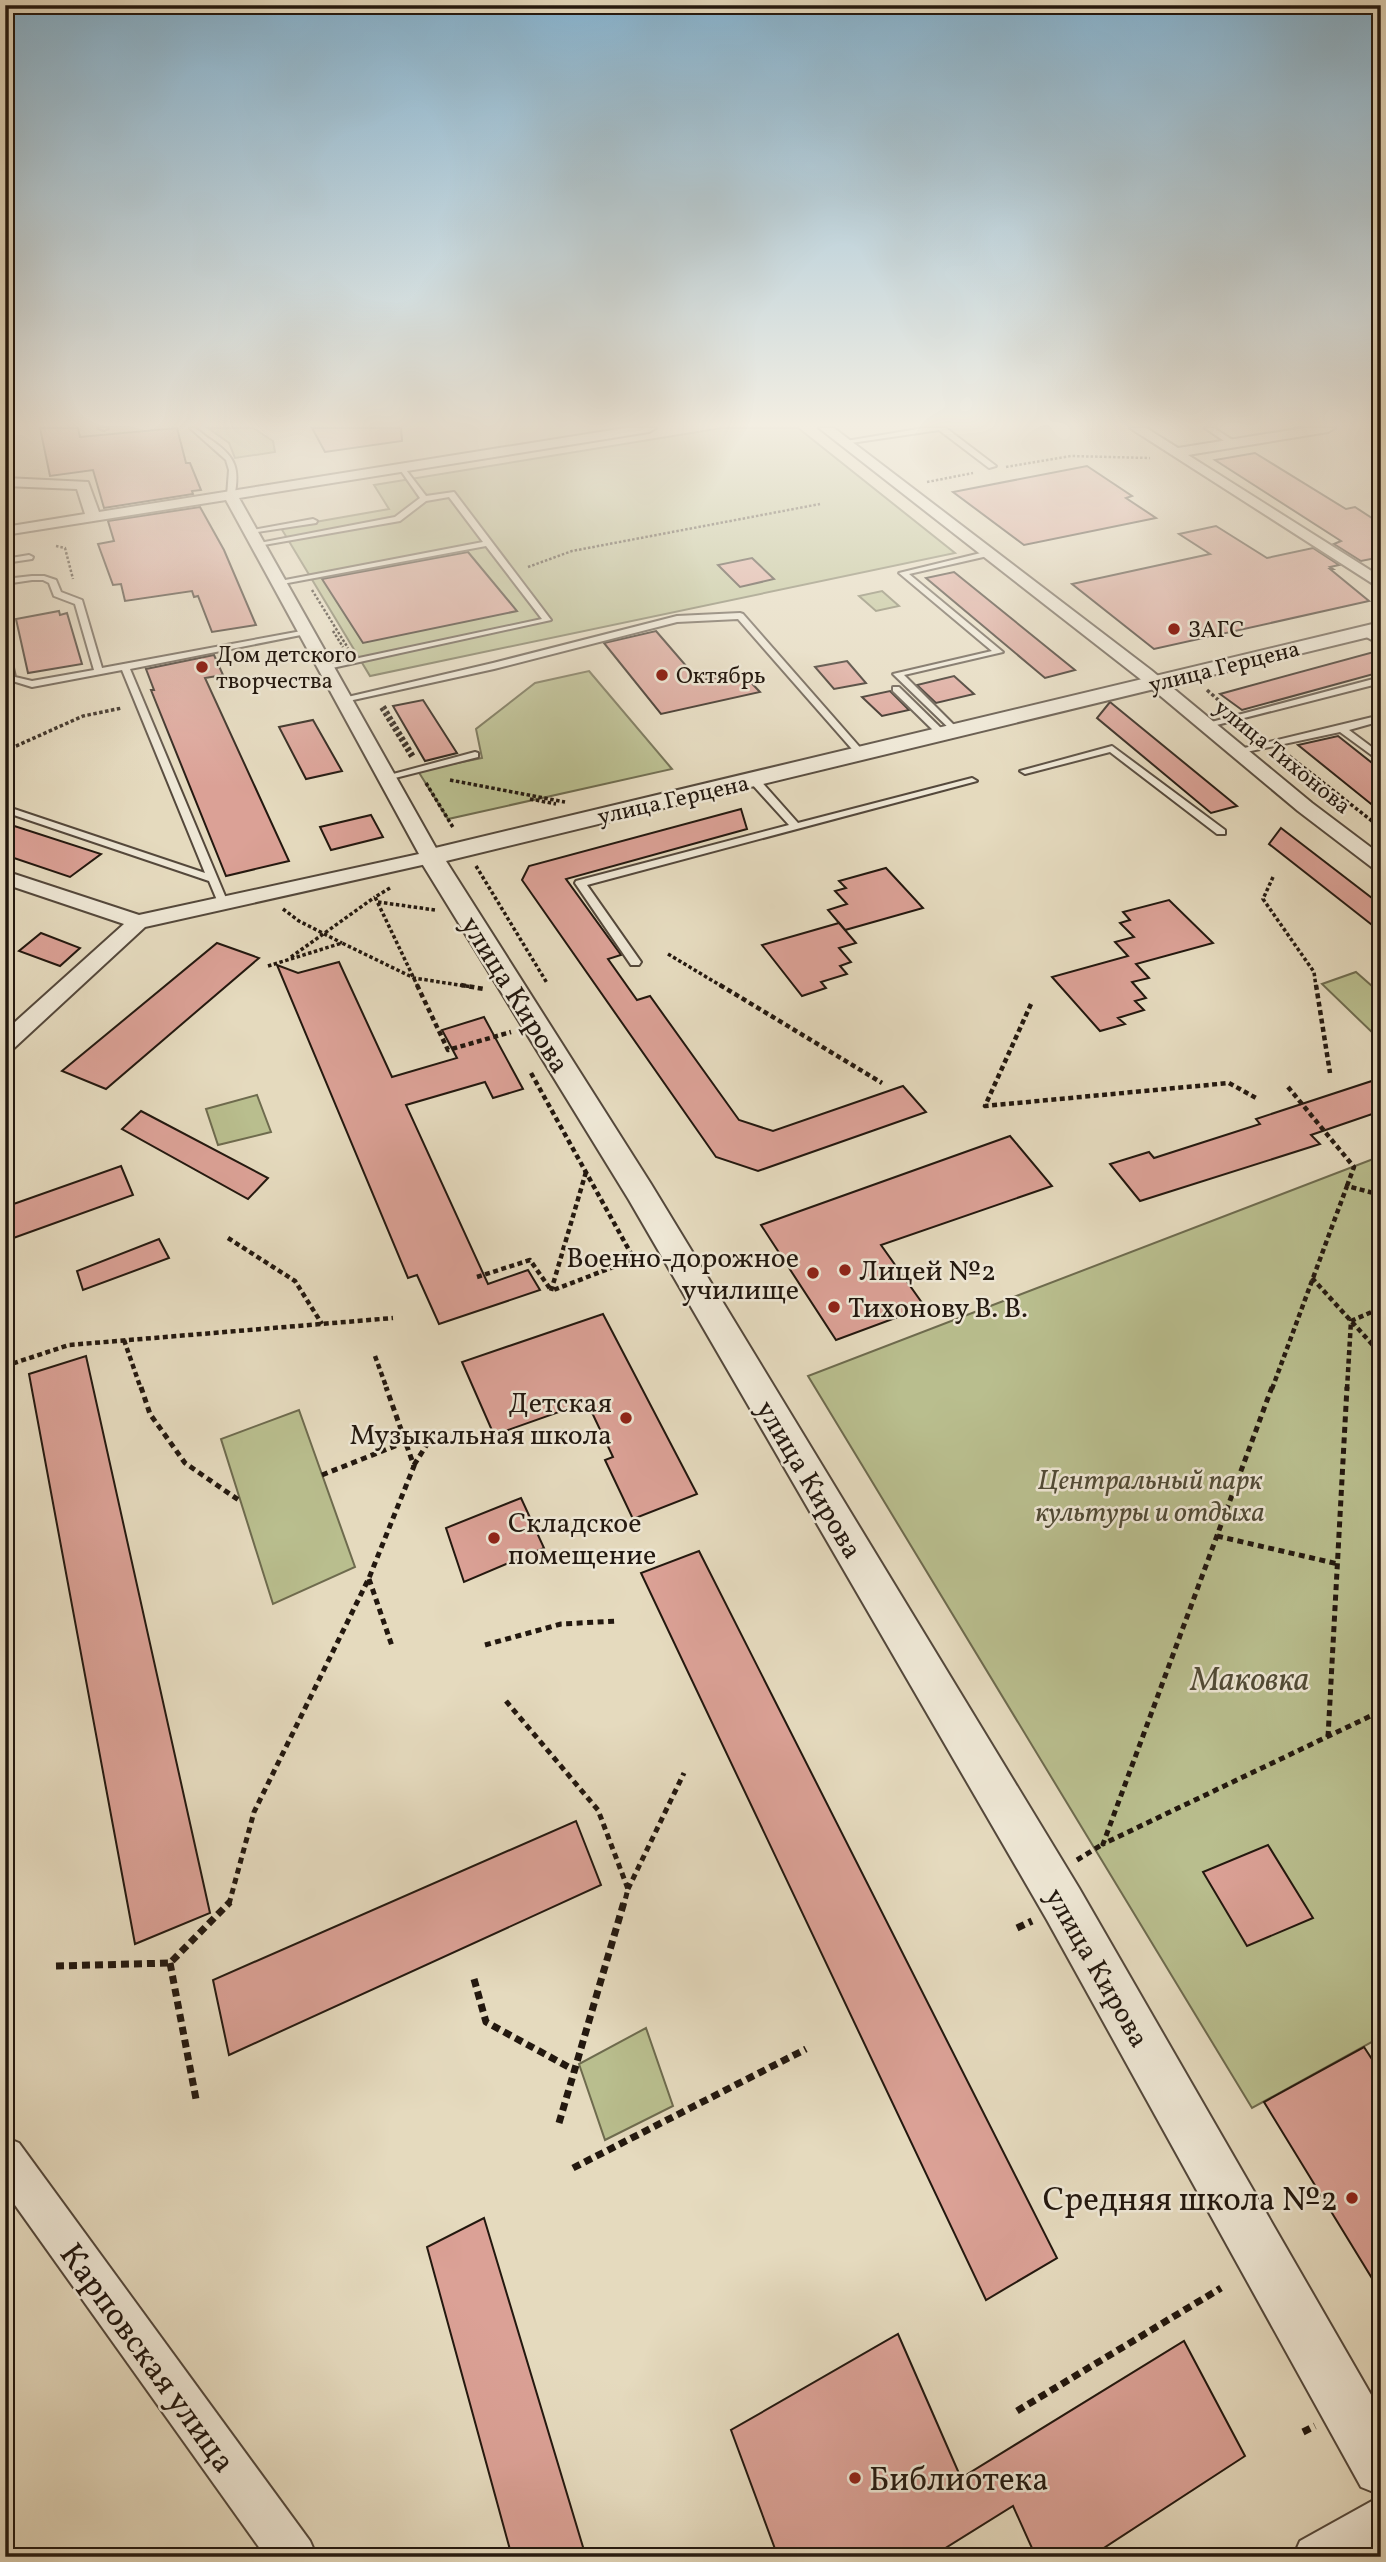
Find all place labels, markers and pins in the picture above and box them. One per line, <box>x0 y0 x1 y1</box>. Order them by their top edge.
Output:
place label: ЗАГС <box>1188 615 1244 647</box>
marker: ЗАГС <box>1166 621 1182 637</box>
place label: Дом детского творчества <box>216 640 357 698</box>
marker: Дом детского творчества <box>194 659 210 675</box>
place label: Октябрь <box>676 661 766 693</box>
marker: Октябрь <box>654 667 670 683</box>
place label: Военно-дорожное училище <box>566 1240 799 1311</box>
place label: Лицей №2 <box>859 1253 996 1292</box>
marker: Лицей №2 <box>837 1262 853 1278</box>
marker: Военно-дорожное училище <box>805 1265 821 1281</box>
place label: Тихонову В. В. <box>848 1290 1028 1329</box>
marker: Тихонову В. В. <box>826 1299 842 1315</box>
place label: Детская Музыкальная школа <box>349 1385 612 1456</box>
marker: Детская Музыкальная школа <box>618 1410 634 1426</box>
place label: Складское помещение <box>508 1505 656 1576</box>
marker: Складское помещение <box>486 1530 502 1546</box>
place label: Средняя школа №2 <box>1043 2179 1338 2225</box>
marker: Средняя школа №2 <box>1344 2190 1360 2206</box>
place label: Библиотека <box>869 2459 1049 2505</box>
marker: Библиотека <box>847 2470 863 2486</box>

